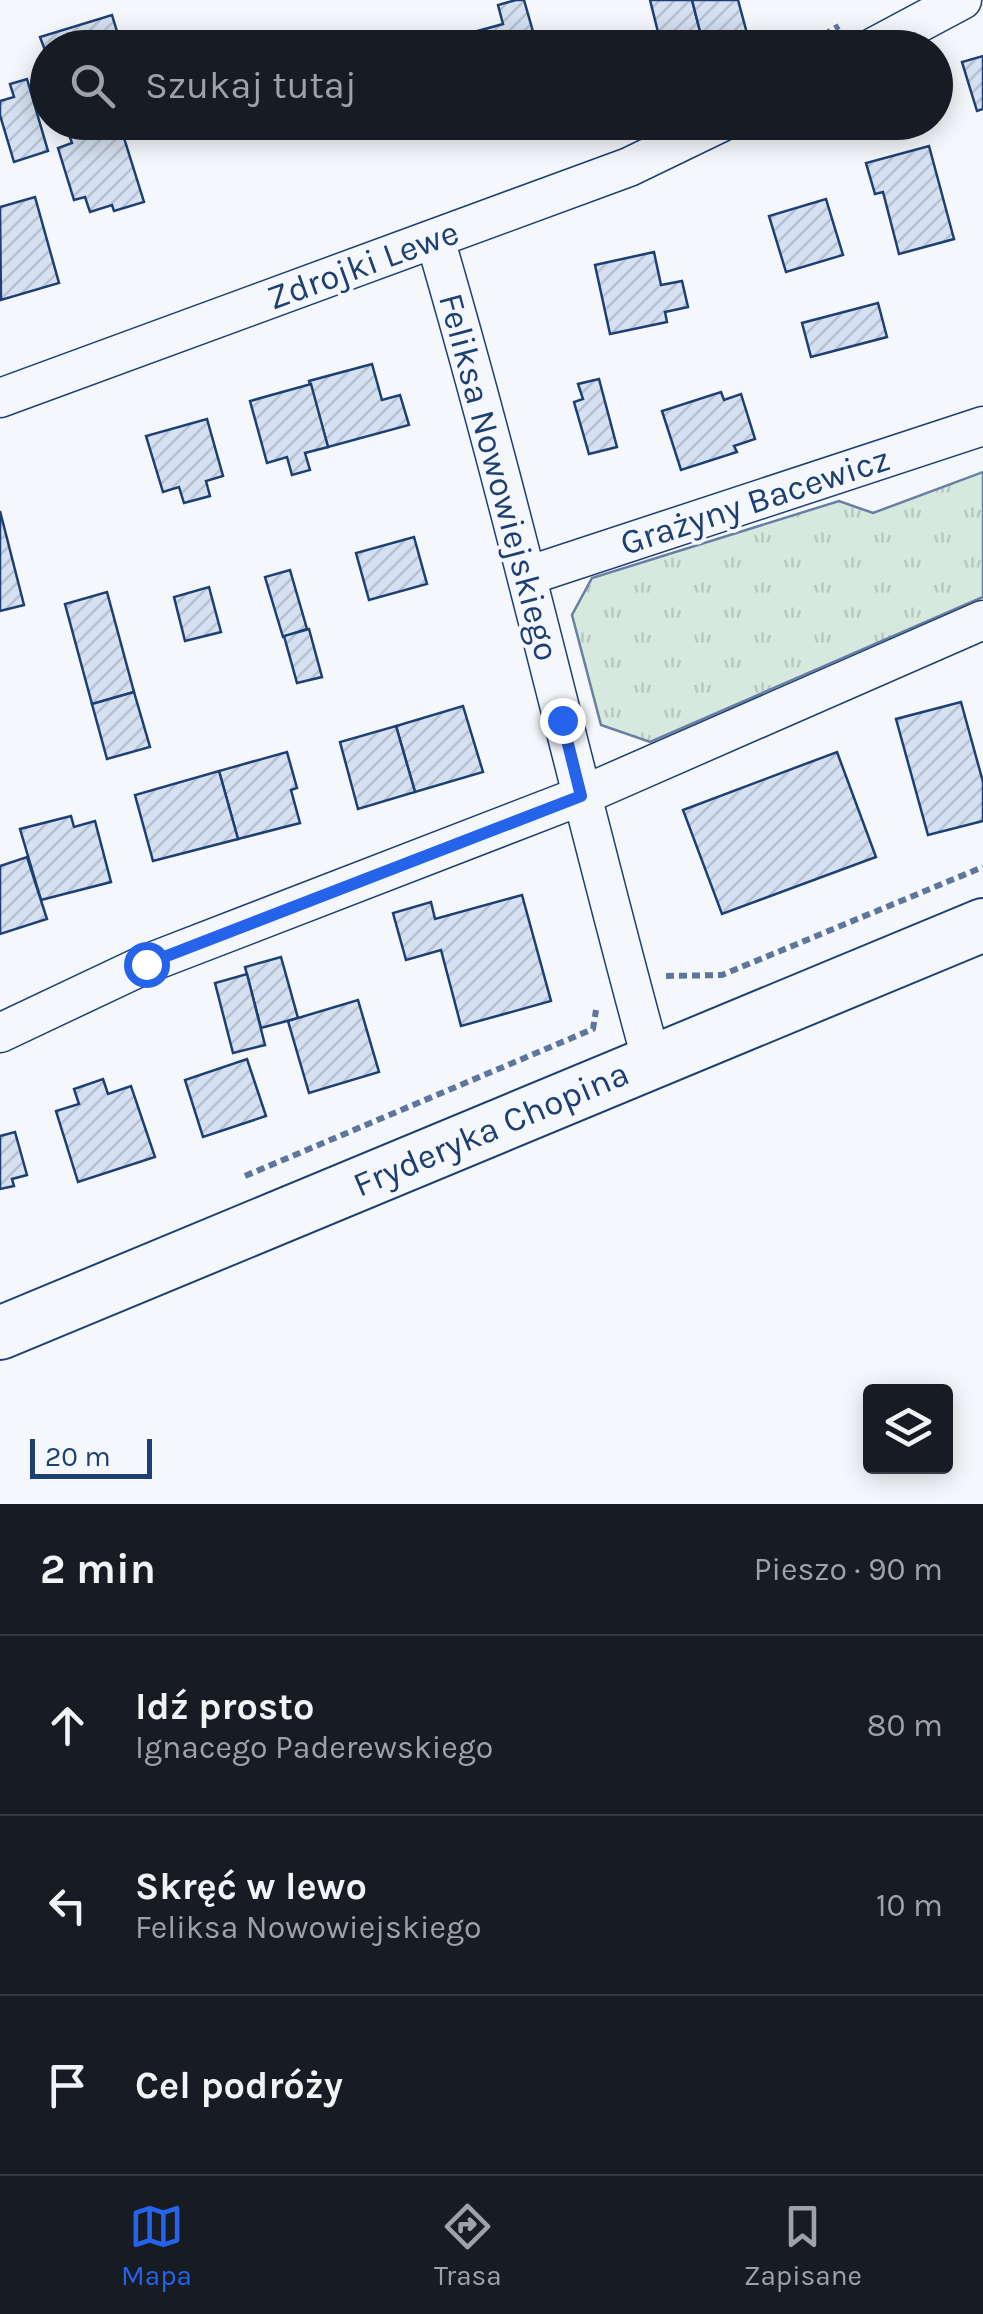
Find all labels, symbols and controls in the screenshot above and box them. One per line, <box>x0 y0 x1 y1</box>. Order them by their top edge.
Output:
search box <box>30 30 953 140</box>
icon: search <box>65 58 120 113</box>
text: Szukaj tutaj <box>145 63 357 108</box>
street label: Zdrojki Lewe <box>262 211 464 319</box>
street label: Feliksa Nowowiejskiego <box>430 289 568 665</box>
street label: Grażyny Bacewicz <box>615 438 895 564</box>
route end <box>540 698 586 744</box>
route start <box>124 942 170 988</box>
street label: Fryderyka Chopina <box>347 1052 635 1206</box>
map controls <box>863 1384 953 1474</box>
button: layers <box>863 1384 953 1474</box>
scale bar <box>30 1434 152 1478</box>
text: 20 m <box>45 1440 111 1473</box>
text: 2 min <box>40 1544 156 1594</box>
text: Pieszo · 90 m <box>754 1551 943 1588</box>
text: Idź prosto <box>135 1684 314 1729</box>
icon: ahead <box>40 1698 95 1753</box>
text: 80 m <box>867 1707 943 1744</box>
text: Ignacego Paderewskiego <box>135 1729 493 1766</box>
text: Skręć w lewo <box>135 1864 367 1909</box>
icon: left <box>40 1878 95 1933</box>
text: 10 m <box>876 1887 943 1924</box>
text: Feliksa Nowowiejskiego <box>135 1909 481 1946</box>
icon: arrive <box>40 2058 95 2113</box>
text: Cel podróży <box>135 2063 343 2108</box>
tab: Mapa <box>121 2199 192 2292</box>
tab: Trasa <box>434 2199 502 2292</box>
tab: Zapisane <box>744 2199 862 2292</box>

